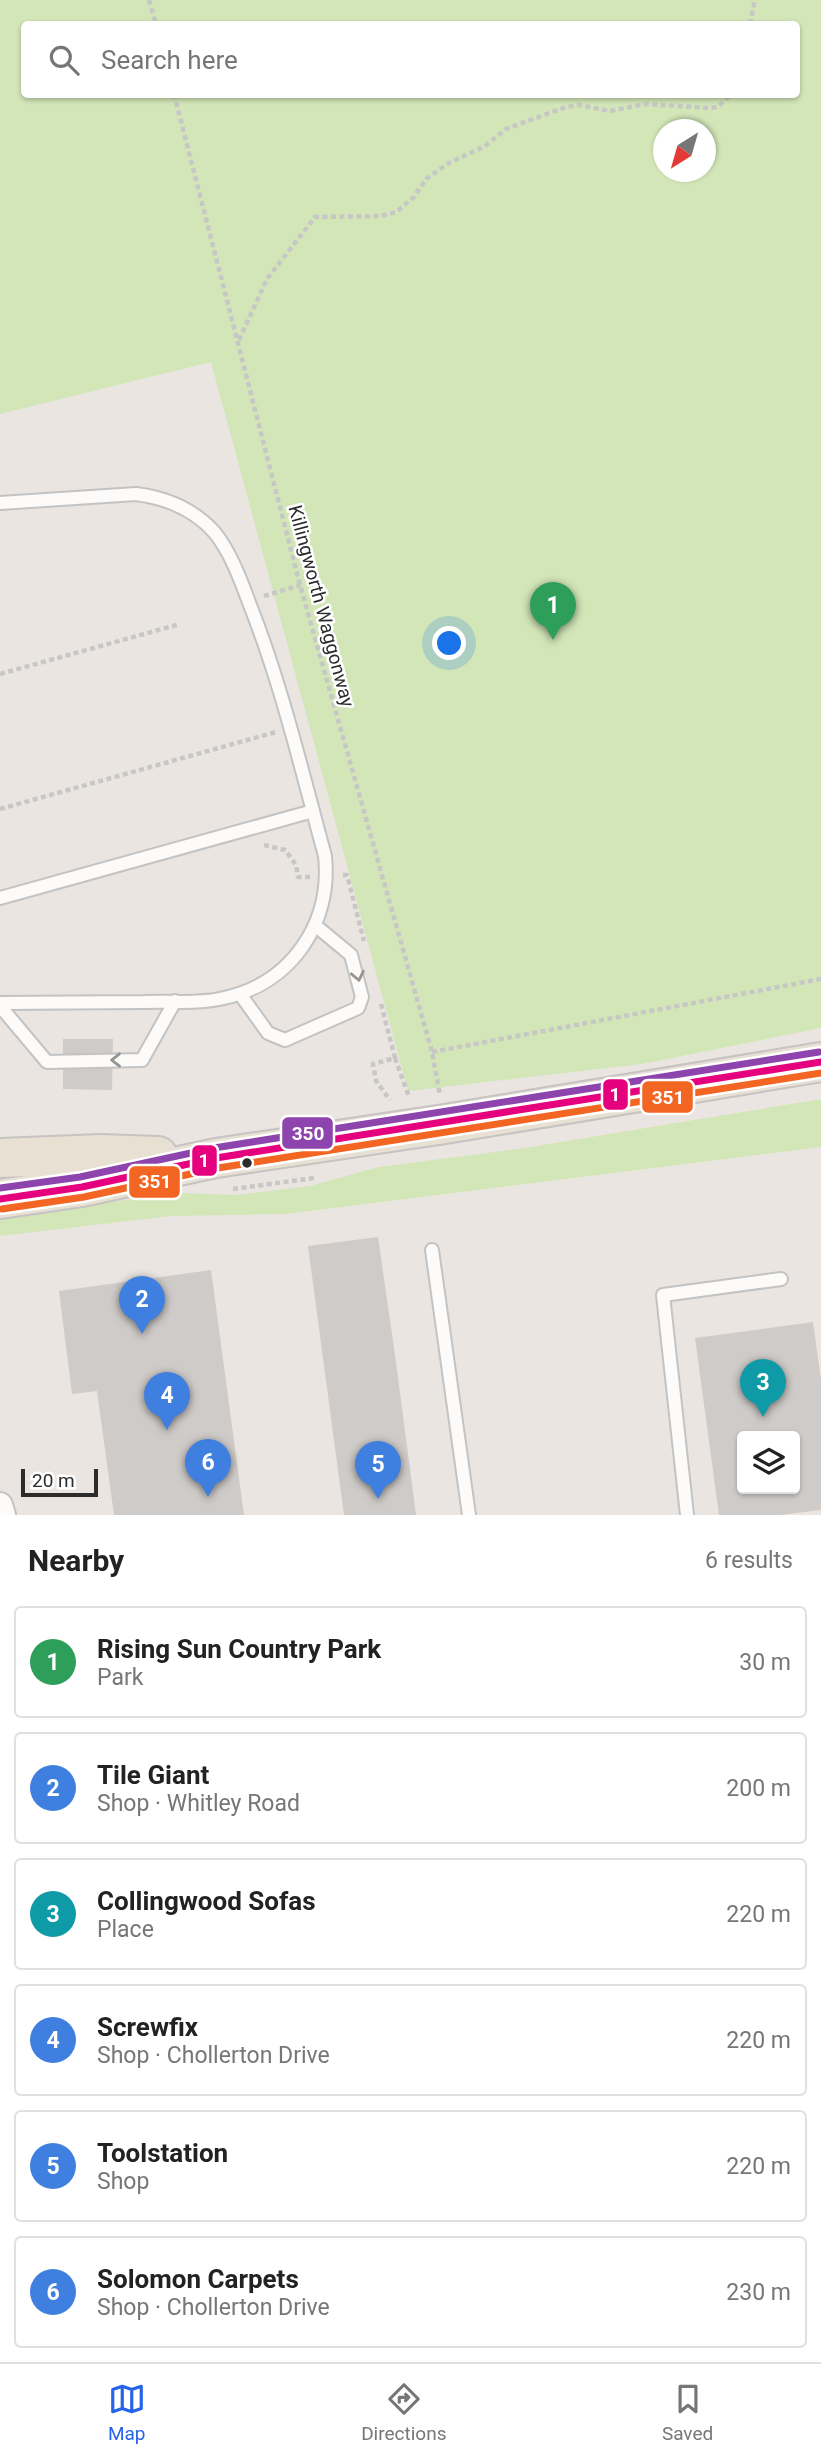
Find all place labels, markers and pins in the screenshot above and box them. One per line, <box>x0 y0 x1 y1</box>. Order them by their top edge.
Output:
pin: 1 <box>530 582 576 640</box>
unlabelled marker <box>240 1156 254 1170</box>
pin: 2 <box>119 1276 165 1334</box>
pin: 3 <box>740 1359 786 1417</box>
pin: 4 <box>144 1372 190 1430</box>
pin: 6 <box>185 1439 231 1497</box>
pin: 5 <box>355 1441 401 1499</box>

